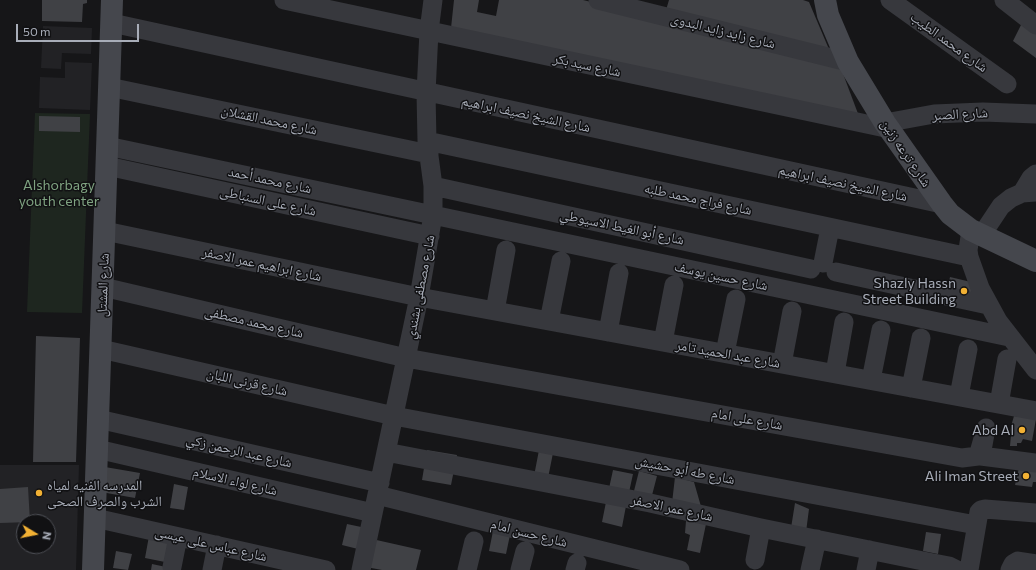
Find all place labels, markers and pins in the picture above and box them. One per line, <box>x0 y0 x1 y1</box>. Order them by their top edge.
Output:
place label: Shazly Hassn Street Building <box>862 275 956 308</box>
marker: Shazly Hassn Street Building <box>959 286 969 296</box>
place label: Abd Al <box>972 422 1014 438</box>
marker: Abd Al <box>1017 425 1027 435</box>
place label: Ali Iman Street <box>925 468 1018 484</box>
marker: Ali Iman Street <box>1021 471 1031 481</box>
place label: المدرسه الفنيه لمياه الشرب والصرف الصحى <box>47 477 162 510</box>
marker: المدرسه الفنيه لمياه الشرب والصرف الصحى <box>34 488 44 498</box>

